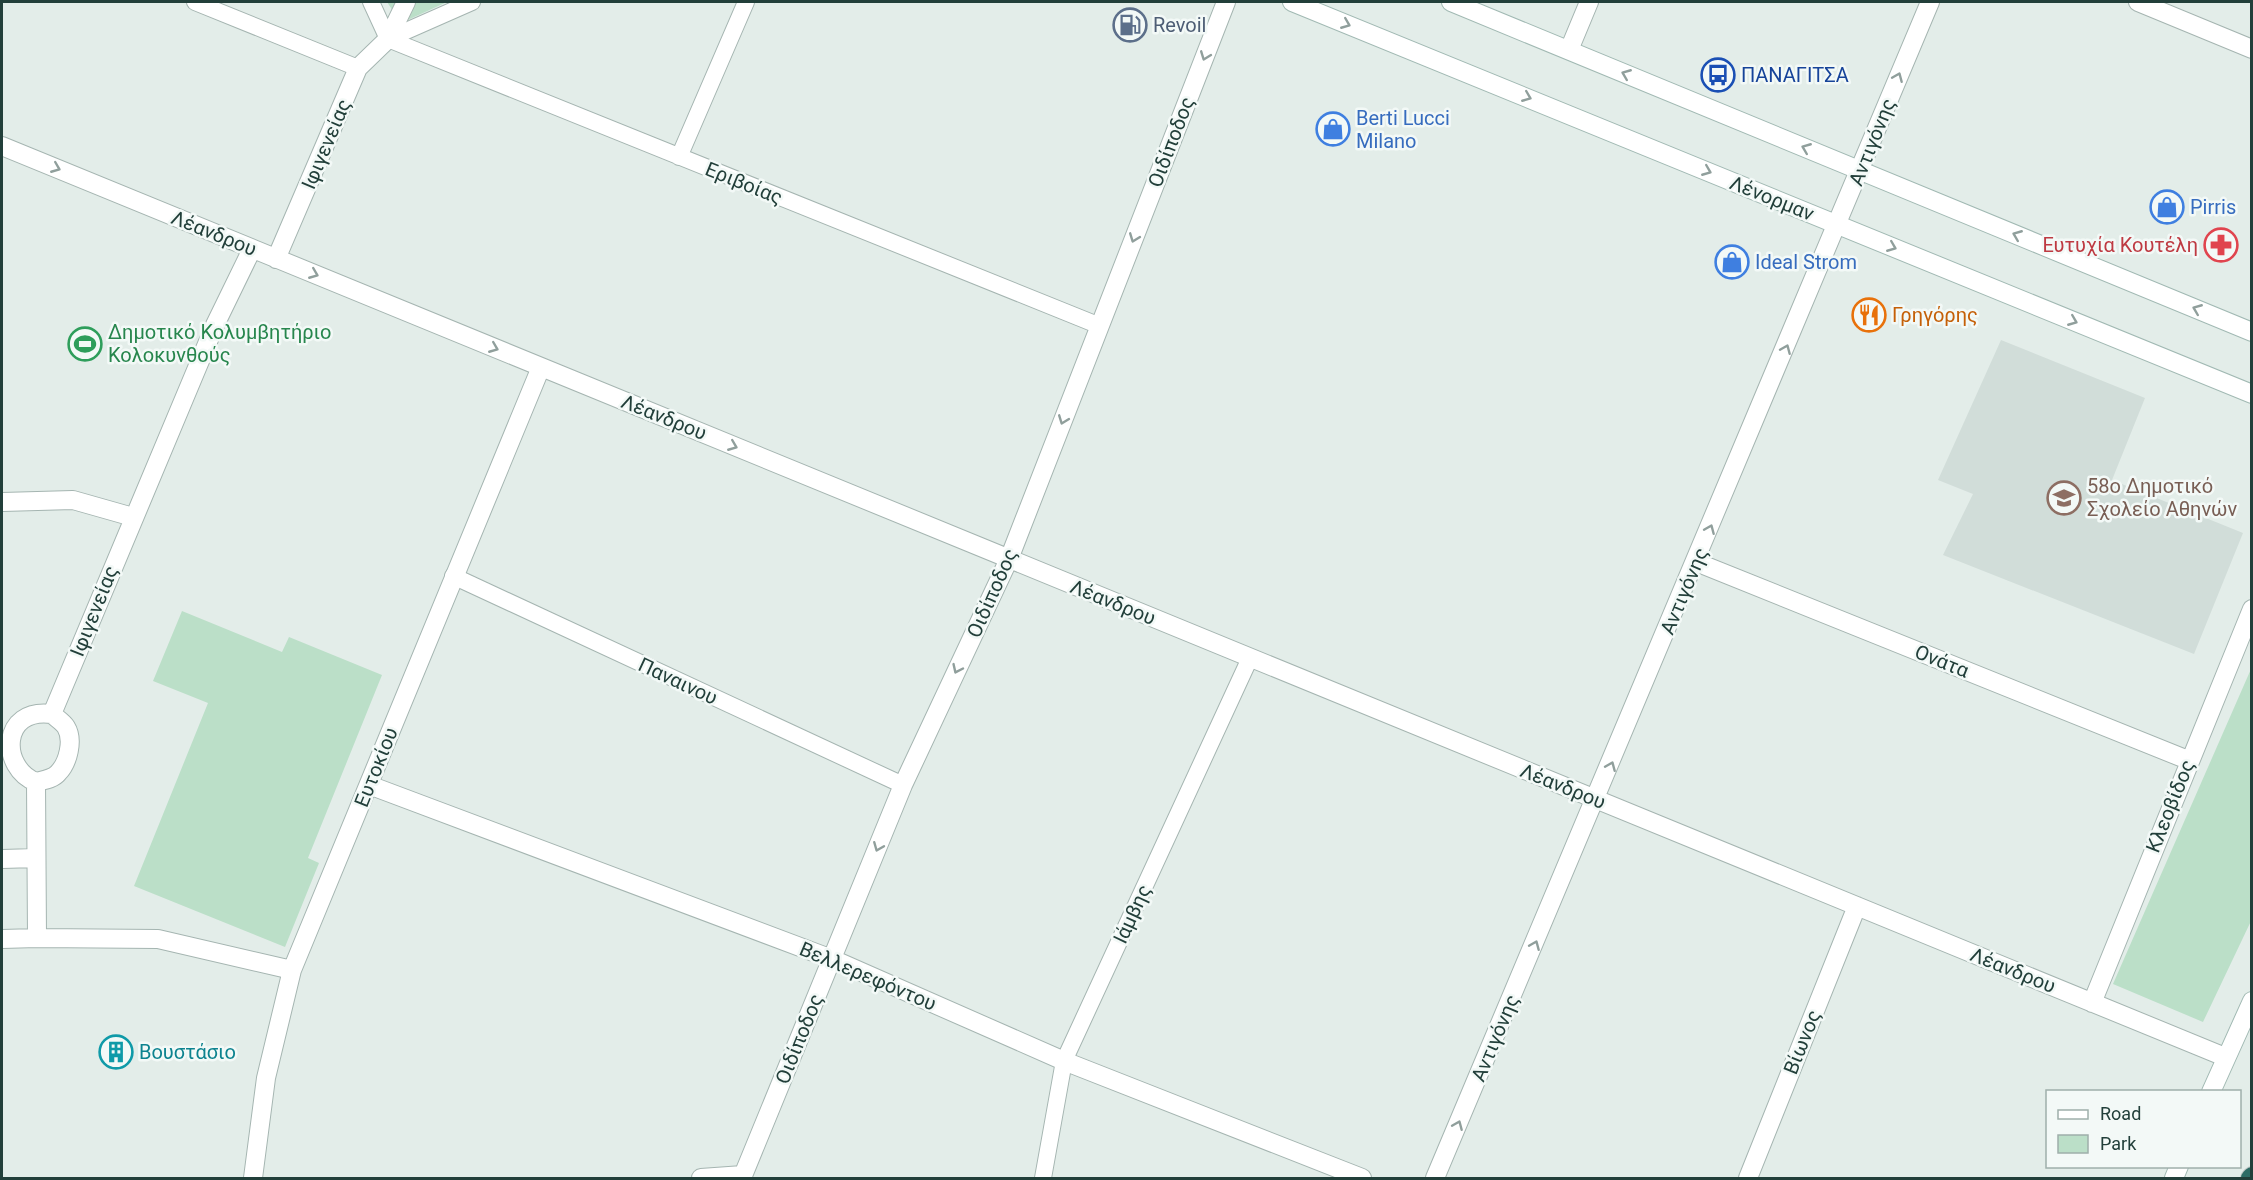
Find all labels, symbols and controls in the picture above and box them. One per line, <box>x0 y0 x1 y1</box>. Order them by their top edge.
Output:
fuel station icon: Revoil <box>1112 7 1148 43</box>
place label: Revoil <box>1153 13 1206 37</box>
one-way arrow <box>1340 17 1351 29</box>
one-way arrow <box>1200 50 1212 61</box>
bus stop icon: ΠΑΝΑΓΙΤΣΑ <box>1700 57 1736 93</box>
place label: ΠΑΝΑΓΙΤΣΑ <box>1741 63 1849 87</box>
one-way arrow <box>1621 69 1632 81</box>
one-way arrow <box>1891 73 1903 84</box>
one-way arrow <box>1520 90 1531 102</box>
street label: Οιδίποδος <box>1143 93 1199 191</box>
street label: Ιφιγενείας <box>296 95 356 193</box>
street label: Αντιγόνης <box>1844 95 1900 189</box>
place label: Berti Lucci Milano <box>1356 106 1450 153</box>
shop icon: Berti Lucci Milano <box>1315 111 1351 147</box>
one-way arrow <box>1802 143 1813 155</box>
street label: Εριβοίας <box>702 157 786 209</box>
one-way arrow <box>49 161 60 173</box>
one-way arrow <box>1701 164 1712 176</box>
street label: Λένορμαν <box>1726 170 1818 226</box>
shop icon: Pirris <box>2149 189 2185 225</box>
place label: Pirris <box>2190 195 2236 219</box>
street label: Λέανδρου <box>168 205 260 261</box>
pharmacy icon: Ευτυχία Κουτέλη <box>2203 227 2239 263</box>
one-way arrow <box>2012 230 2023 242</box>
one-way arrow <box>1129 232 1141 243</box>
place label: Ευτυχία Κουτέλη <box>2042 233 2198 257</box>
one-way arrow <box>1886 240 1897 252</box>
shop icon: Ideal Strom <box>1714 244 1750 280</box>
place label: Ideal Strom <box>1755 250 1857 274</box>
one-way arrow <box>308 267 319 279</box>
restaurant icon: Γρηγόρης <box>1851 297 1887 333</box>
place label: Γρηγόρης <box>1892 303 1978 327</box>
one-way arrow <box>2193 304 2204 316</box>
one-way arrow <box>2067 314 2078 326</box>
place label: Δημοτικό Κολυμβητήριο Κολοκυνθούς <box>108 320 331 367</box>
sports icon: Δημοτικό Κολυμβητήριο Κολοκυνθούς <box>67 326 103 362</box>
one-way arrow <box>488 341 499 353</box>
one-way arrow <box>1778 345 1790 356</box>
street label: Λέανδρου <box>618 389 710 445</box>
one-way arrow <box>1058 414 1071 424</box>
one-way arrow <box>727 439 738 451</box>
place label: 58ο Δημοτικό Σχολείο Αθηνών <box>2087 474 2238 521</box>
school or university icon: 58ο Δημοτικό Σχολείο Αθηνών <box>2046 480 2082 516</box>
one-way arrow <box>1703 524 1715 535</box>
street label: Αντιγόνης <box>1655 544 1713 638</box>
street label: Οιδίποδος <box>962 545 1022 641</box>
street label: Ιφιγενείας <box>65 562 123 660</box>
street label: Λέανδρου <box>1067 574 1159 630</box>
street label: Ονάτα <box>1911 639 1973 683</box>
street label: Παναινου <box>635 652 721 710</box>
one-way arrow <box>953 663 965 674</box>
street label: Ευτοκίου <box>349 724 403 810</box>
street label: Κλεοβίδος <box>2141 756 2199 856</box>
street label: Λέανδρου <box>1517 758 1609 814</box>
one-way arrow <box>1604 761 1616 772</box>
one-way arrow <box>873 841 885 852</box>
street label: Ιάμβης <box>1108 881 1156 947</box>
street label: Βελλερεφόντου <box>796 936 940 1016</box>
one-way arrow <box>1528 941 1540 952</box>
street label: Λέανδρου <box>1967 942 2059 998</box>
street label: Οιδίποδος <box>770 991 828 1087</box>
street label: Αντιγόνης <box>1466 991 1524 1085</box>
street label: Βίωνος <box>1778 1006 1826 1078</box>
building icon: Βουστάσιο <box>98 1034 134 1070</box>
place label: Βουστάσιο <box>139 1040 236 1064</box>
legend <box>2046 1090 2241 1168</box>
text: Road <box>2100 1103 2141 1124</box>
one-way arrow <box>1451 1120 1463 1131</box>
text: Park <box>2100 1133 2137 1154</box>

